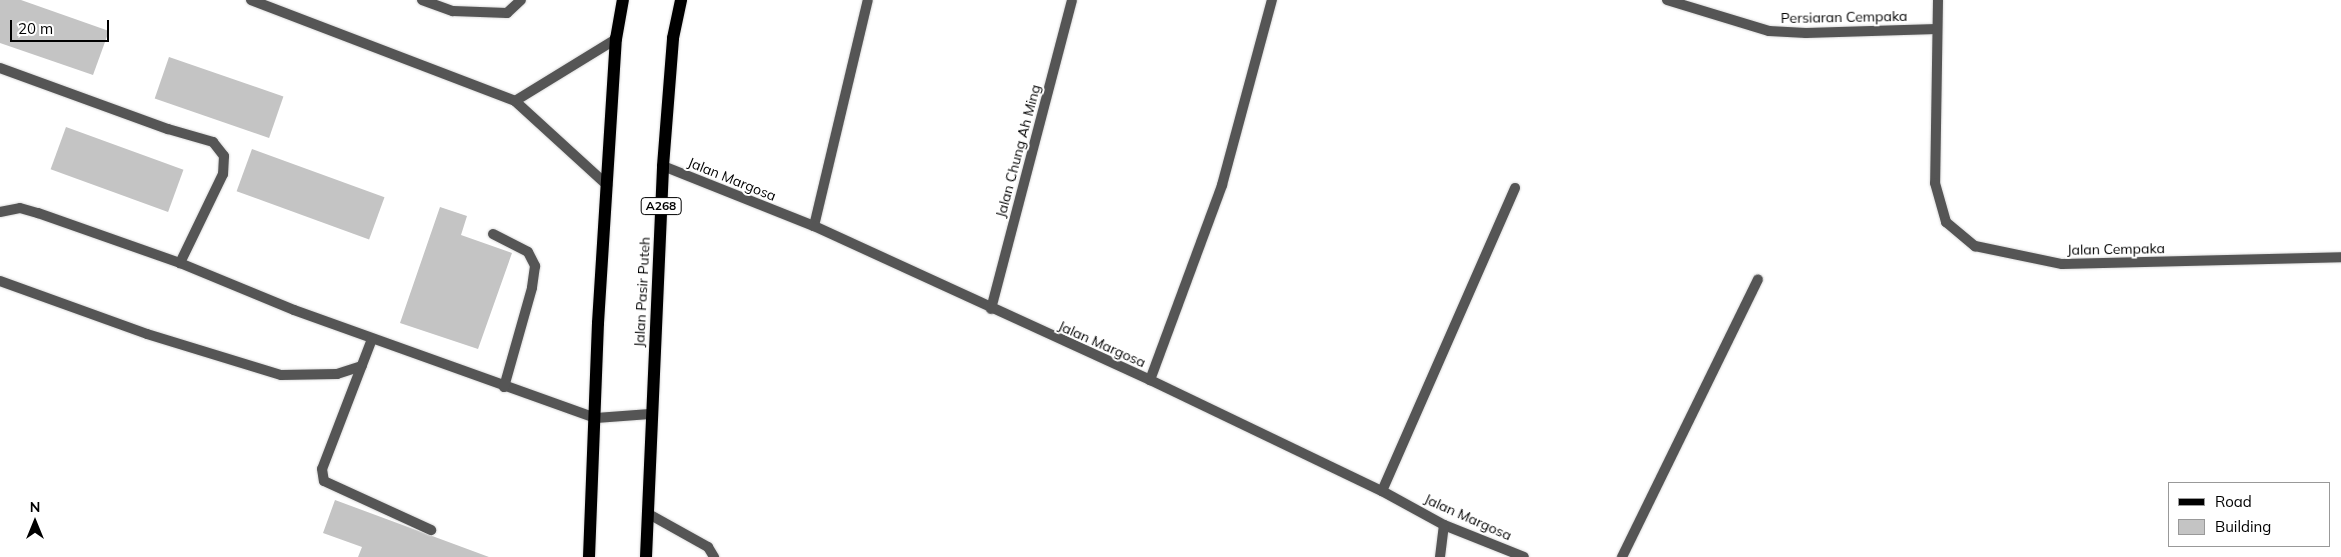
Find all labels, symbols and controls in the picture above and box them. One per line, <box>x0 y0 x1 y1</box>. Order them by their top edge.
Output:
street label: Persiaran Cempaka <box>1781 7 1907 27</box>
scale bar <box>12 10 111 42</box>
text: 20 m <box>18 19 53 38</box>
street label: Jalan Chung Ah Ming <box>992 83 1044 219</box>
street label: Jalan Margosa <box>685 154 779 204</box>
road number: A268 <box>640 197 682 216</box>
street label: Jalan Pasir Puteh <box>631 236 653 348</box>
street label: Jalan Cempaka <box>2067 240 2165 258</box>
street label: Jalan Margosa <box>1056 317 1148 371</box>
legend <box>2168 482 2331 547</box>
street label: Jalan Margosa <box>1422 490 1514 544</box>
text: Road <box>2215 492 2252 511</box>
north arrow <box>10 497 60 547</box>
text: N <box>30 498 40 516</box>
text: Building <box>2215 517 2271 536</box>

